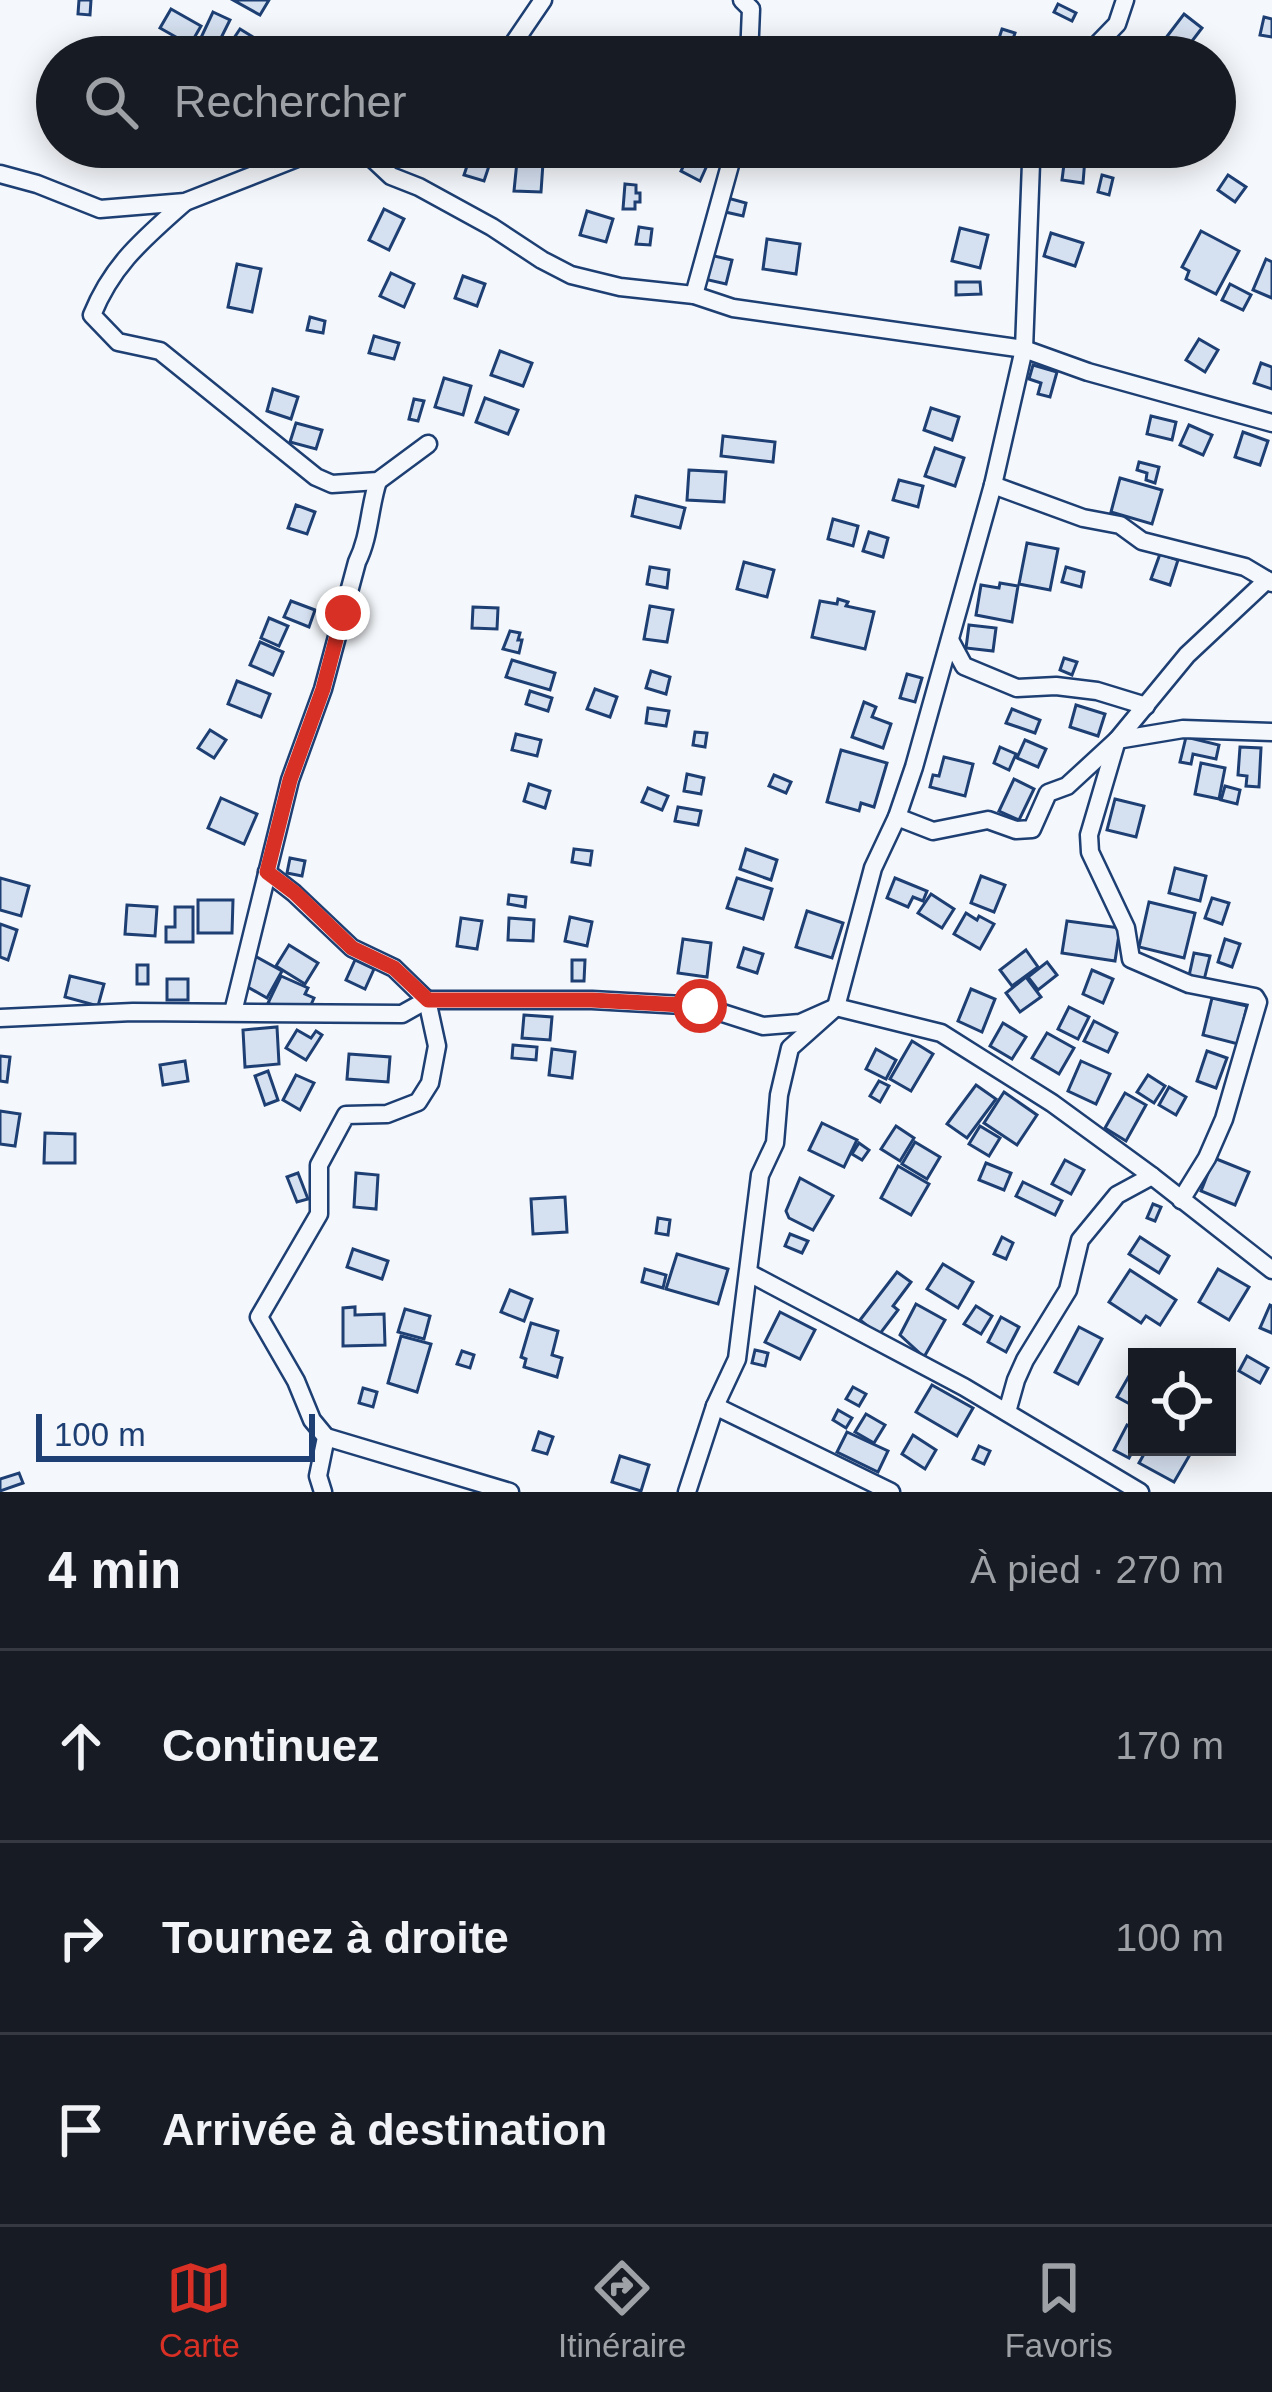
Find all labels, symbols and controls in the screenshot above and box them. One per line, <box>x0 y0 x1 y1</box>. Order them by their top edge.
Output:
search box <box>36 36 1236 168</box>
icon: search <box>78 69 144 135</box>
text: Rechercher <box>174 76 407 127</box>
route end <box>316 586 370 640</box>
route start <box>673 979 727 1033</box>
map controls <box>1128 1348 1236 1456</box>
button: locate <box>1128 1348 1236 1456</box>
scale bar <box>36 1408 315 1461</box>
text: 100 m <box>54 1416 146 1453</box>
text: 4 min <box>48 1542 181 1599</box>
text: À pied · 270 m <box>970 1548 1224 1591</box>
icon: ahead <box>48 1713 114 1779</box>
text: Continuez <box>162 1720 379 1771</box>
text: 170 m <box>1116 1724 1224 1767</box>
icon: right <box>48 1905 114 1971</box>
text: Tournez à droite <box>162 1912 509 1963</box>
text: 100 m <box>1116 1916 1224 1959</box>
icon: arrive <box>48 2097 114 2163</box>
text: Arrivée à destination <box>162 2104 607 2155</box>
tab: Carte <box>159 2255 240 2365</box>
tab: Itinéraire <box>558 2255 686 2365</box>
tab: Favoris <box>1005 2255 1113 2365</box>

